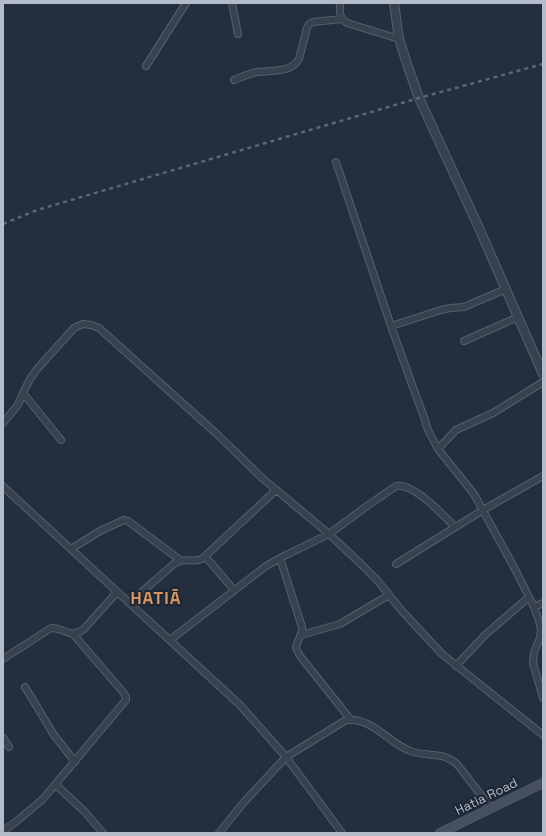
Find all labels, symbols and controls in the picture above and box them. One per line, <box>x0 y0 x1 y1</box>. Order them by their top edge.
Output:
district label: HATIĀ <box>130 587 182 609</box>
street label: Hatia Road <box>452 774 520 819</box>

